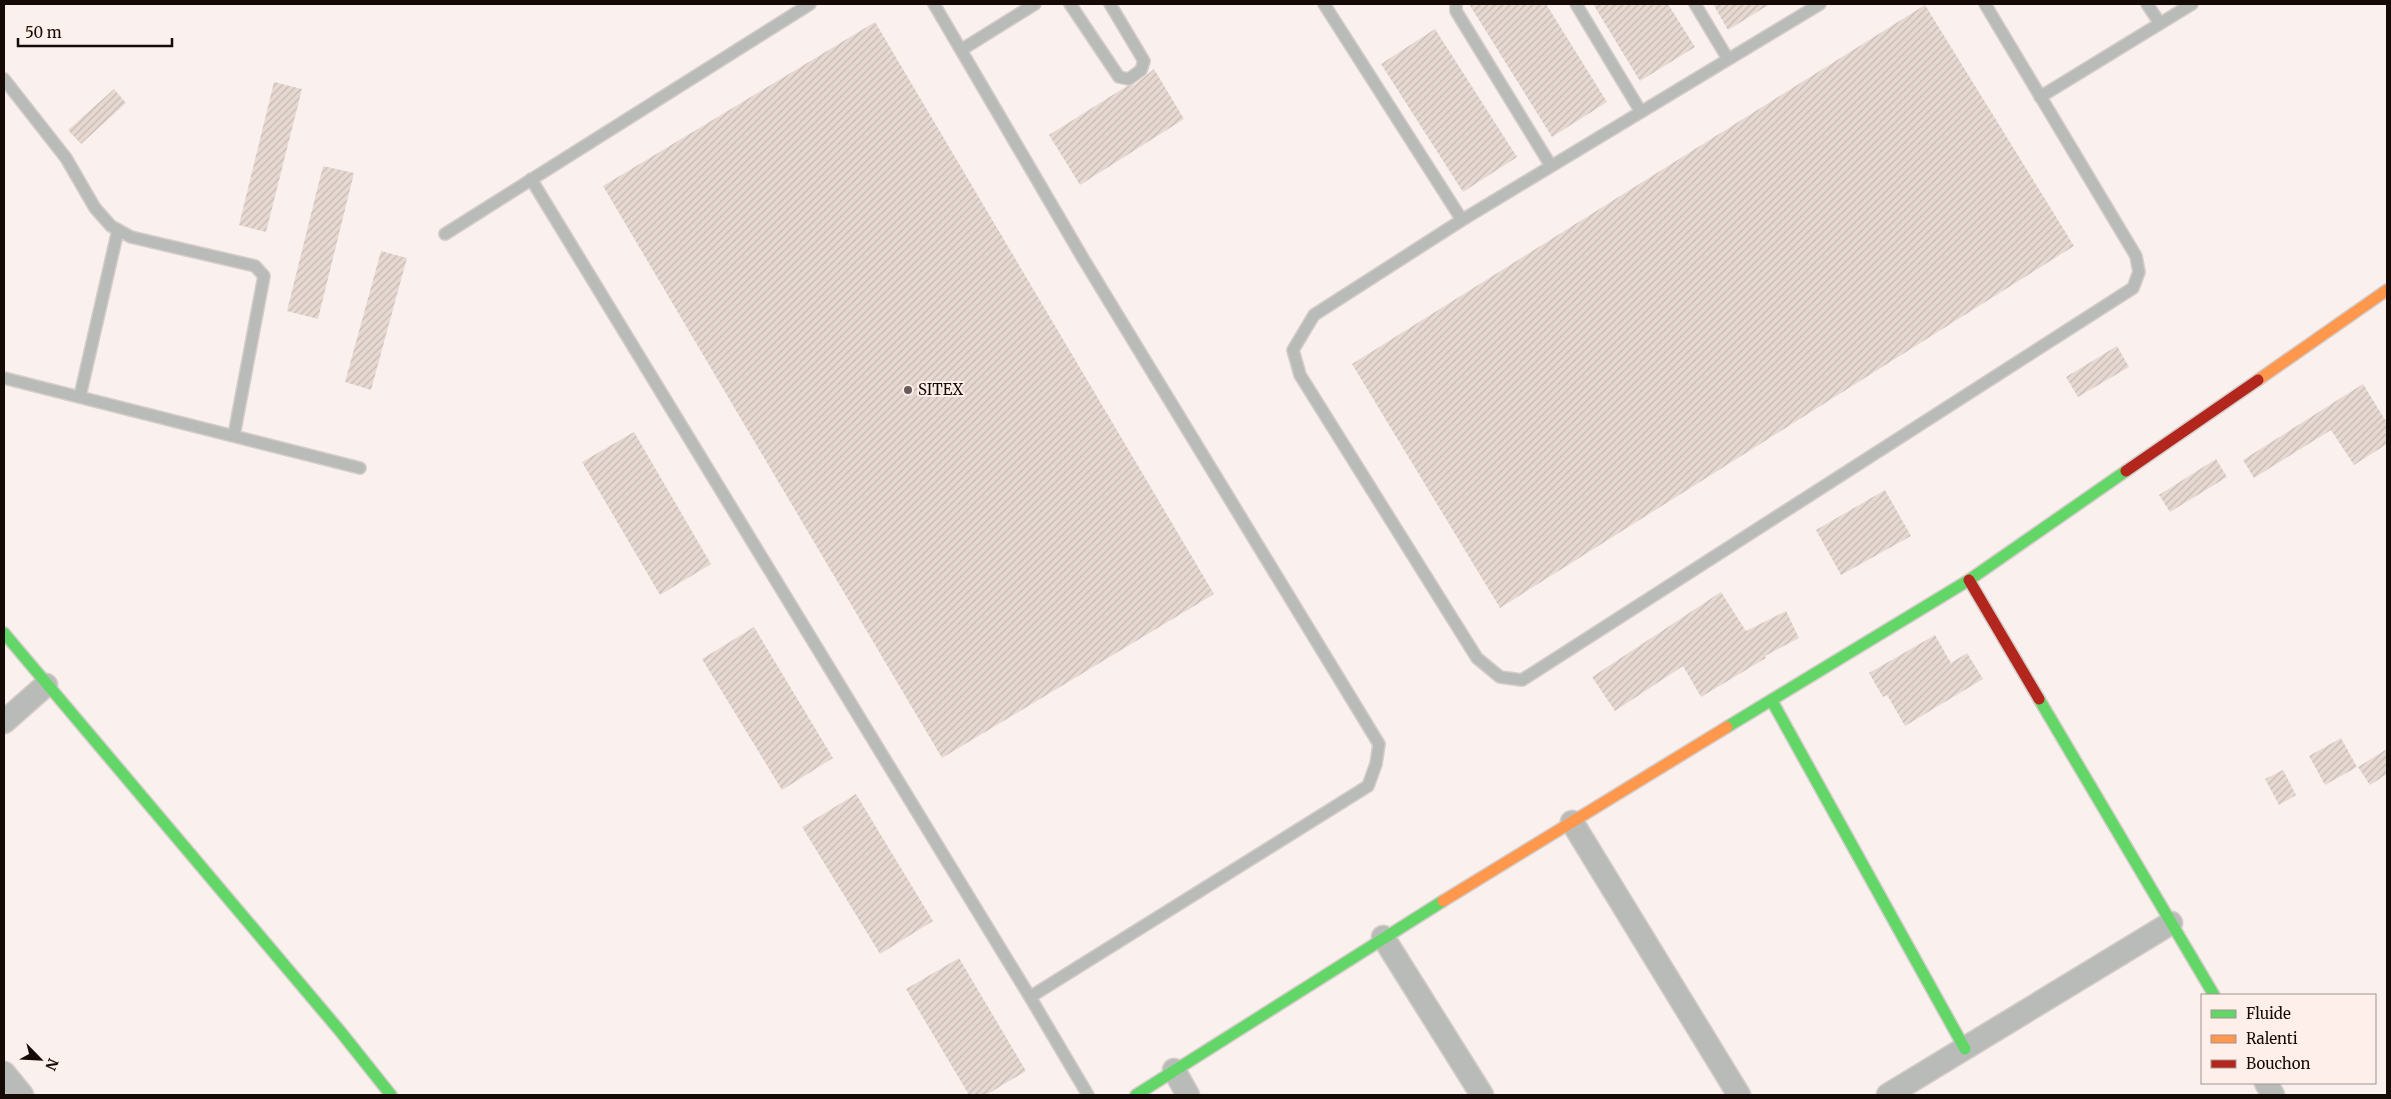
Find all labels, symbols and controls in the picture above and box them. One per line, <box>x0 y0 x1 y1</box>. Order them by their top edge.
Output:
scale bar <box>18 15 171 47</box>
text: 50 m <box>25 23 62 42</box>
place label: SITEX <box>918 380 963 399</box>
marker: SITEX <box>902 384 914 396</box>
legend <box>2201 994 2376 1084</box>
text: Fluide <box>2246 1004 2291 1023</box>
text: Ralenti <box>2246 1029 2298 1048</box>
north arrow <box>15 1034 65 1084</box>
text: Bouchon <box>2246 1054 2310 1073</box>
text: N <box>41 1056 62 1073</box>

